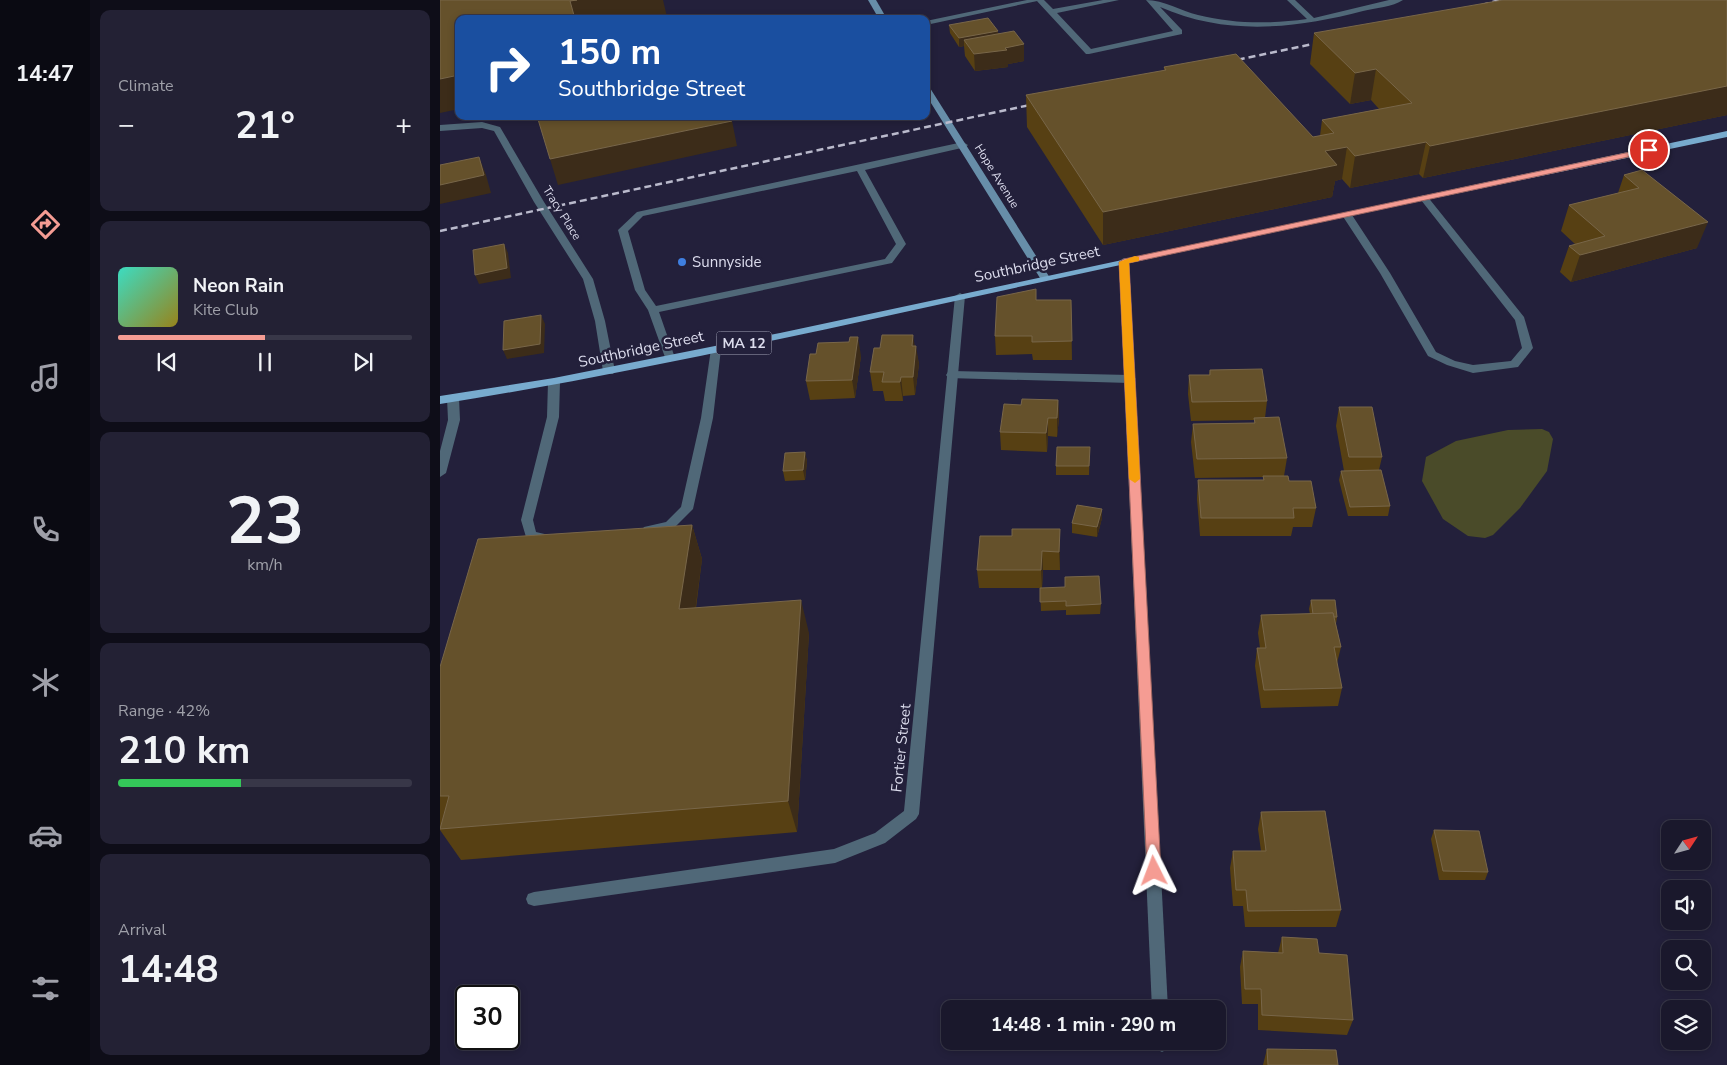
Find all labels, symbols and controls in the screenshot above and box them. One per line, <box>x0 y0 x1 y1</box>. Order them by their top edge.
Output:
text: 150 m <box>558 29 661 76</box>
icon: right <box>475 35 540 100</box>
text: 14:47 <box>16 59 74 89</box>
text: Southbridge Street <box>558 74 745 104</box>
text: Climate <box>118 75 173 97</box>
text: 21° <box>235 100 295 151</box>
text: − <box>118 106 135 144</box>
text: + <box>395 106 412 144</box>
pin <box>1628 129 1670 171</box>
icon: arrive <box>1635 136 1663 164</box>
street label: Hope Avenue <box>971 141 1023 211</box>
street label: Tracy Place <box>539 183 585 243</box>
icon: directions <box>28 207 63 242</box>
street label: Southbridge Street <box>972 241 1102 287</box>
place label: Sunnyside <box>692 252 762 272</box>
marker: Sunnyside <box>676 256 688 268</box>
text: Neon Rain <box>193 273 284 299</box>
text: Kite Club <box>193 299 259 321</box>
street label: Southbridge Street <box>576 326 706 372</box>
road number: MA 12 <box>716 332 772 354</box>
icon: previous <box>153 348 181 376</box>
icon: pause <box>251 348 279 376</box>
icon: next <box>349 348 377 376</box>
icon: music <box>28 360 63 395</box>
text: 23 <box>226 477 304 566</box>
icon: phone <box>28 512 63 547</box>
text: km/h <box>247 554 283 576</box>
icon: climate <box>28 665 63 700</box>
text: Range · 42% <box>118 700 210 722</box>
street label: Fortier Street <box>886 702 916 793</box>
text: 210 km <box>118 725 250 776</box>
icon: car <box>28 818 63 853</box>
north arrow <box>1661 820 1711 870</box>
map controls <box>1661 820 1711 1050</box>
position arrow <box>1127 844 1179 896</box>
button: sound <box>1661 880 1711 930</box>
text: Arrival <box>118 919 166 941</box>
button: search <box>1661 940 1711 990</box>
text: 14:48 <box>118 944 219 995</box>
icon: filters <box>28 971 63 1006</box>
speed limit sign: 30 <box>455 985 520 1050</box>
button: layers <box>1661 1000 1711 1050</box>
text: 14:48 · 1 min · 290 m <box>991 1012 1176 1038</box>

